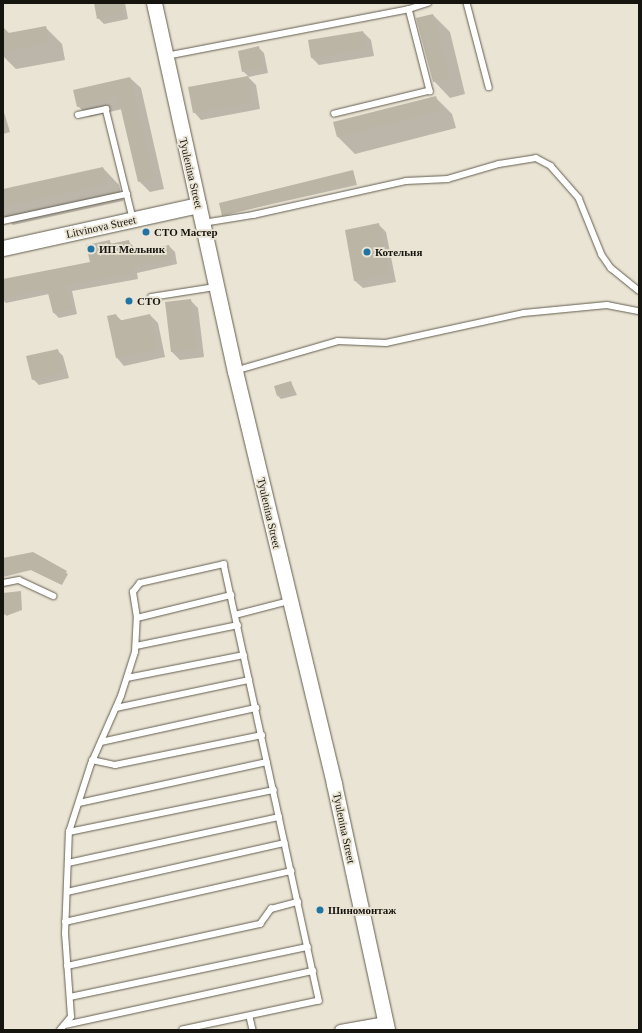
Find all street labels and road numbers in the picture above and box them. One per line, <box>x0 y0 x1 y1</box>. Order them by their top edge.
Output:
street label: Tyulenina Street <box>176 136 206 210</box>
street label: Litvinova Street <box>65 213 137 241</box>
street label: Tyulenina Street <box>254 476 284 550</box>
street label: Tyulenina Street <box>330 791 358 865</box>

